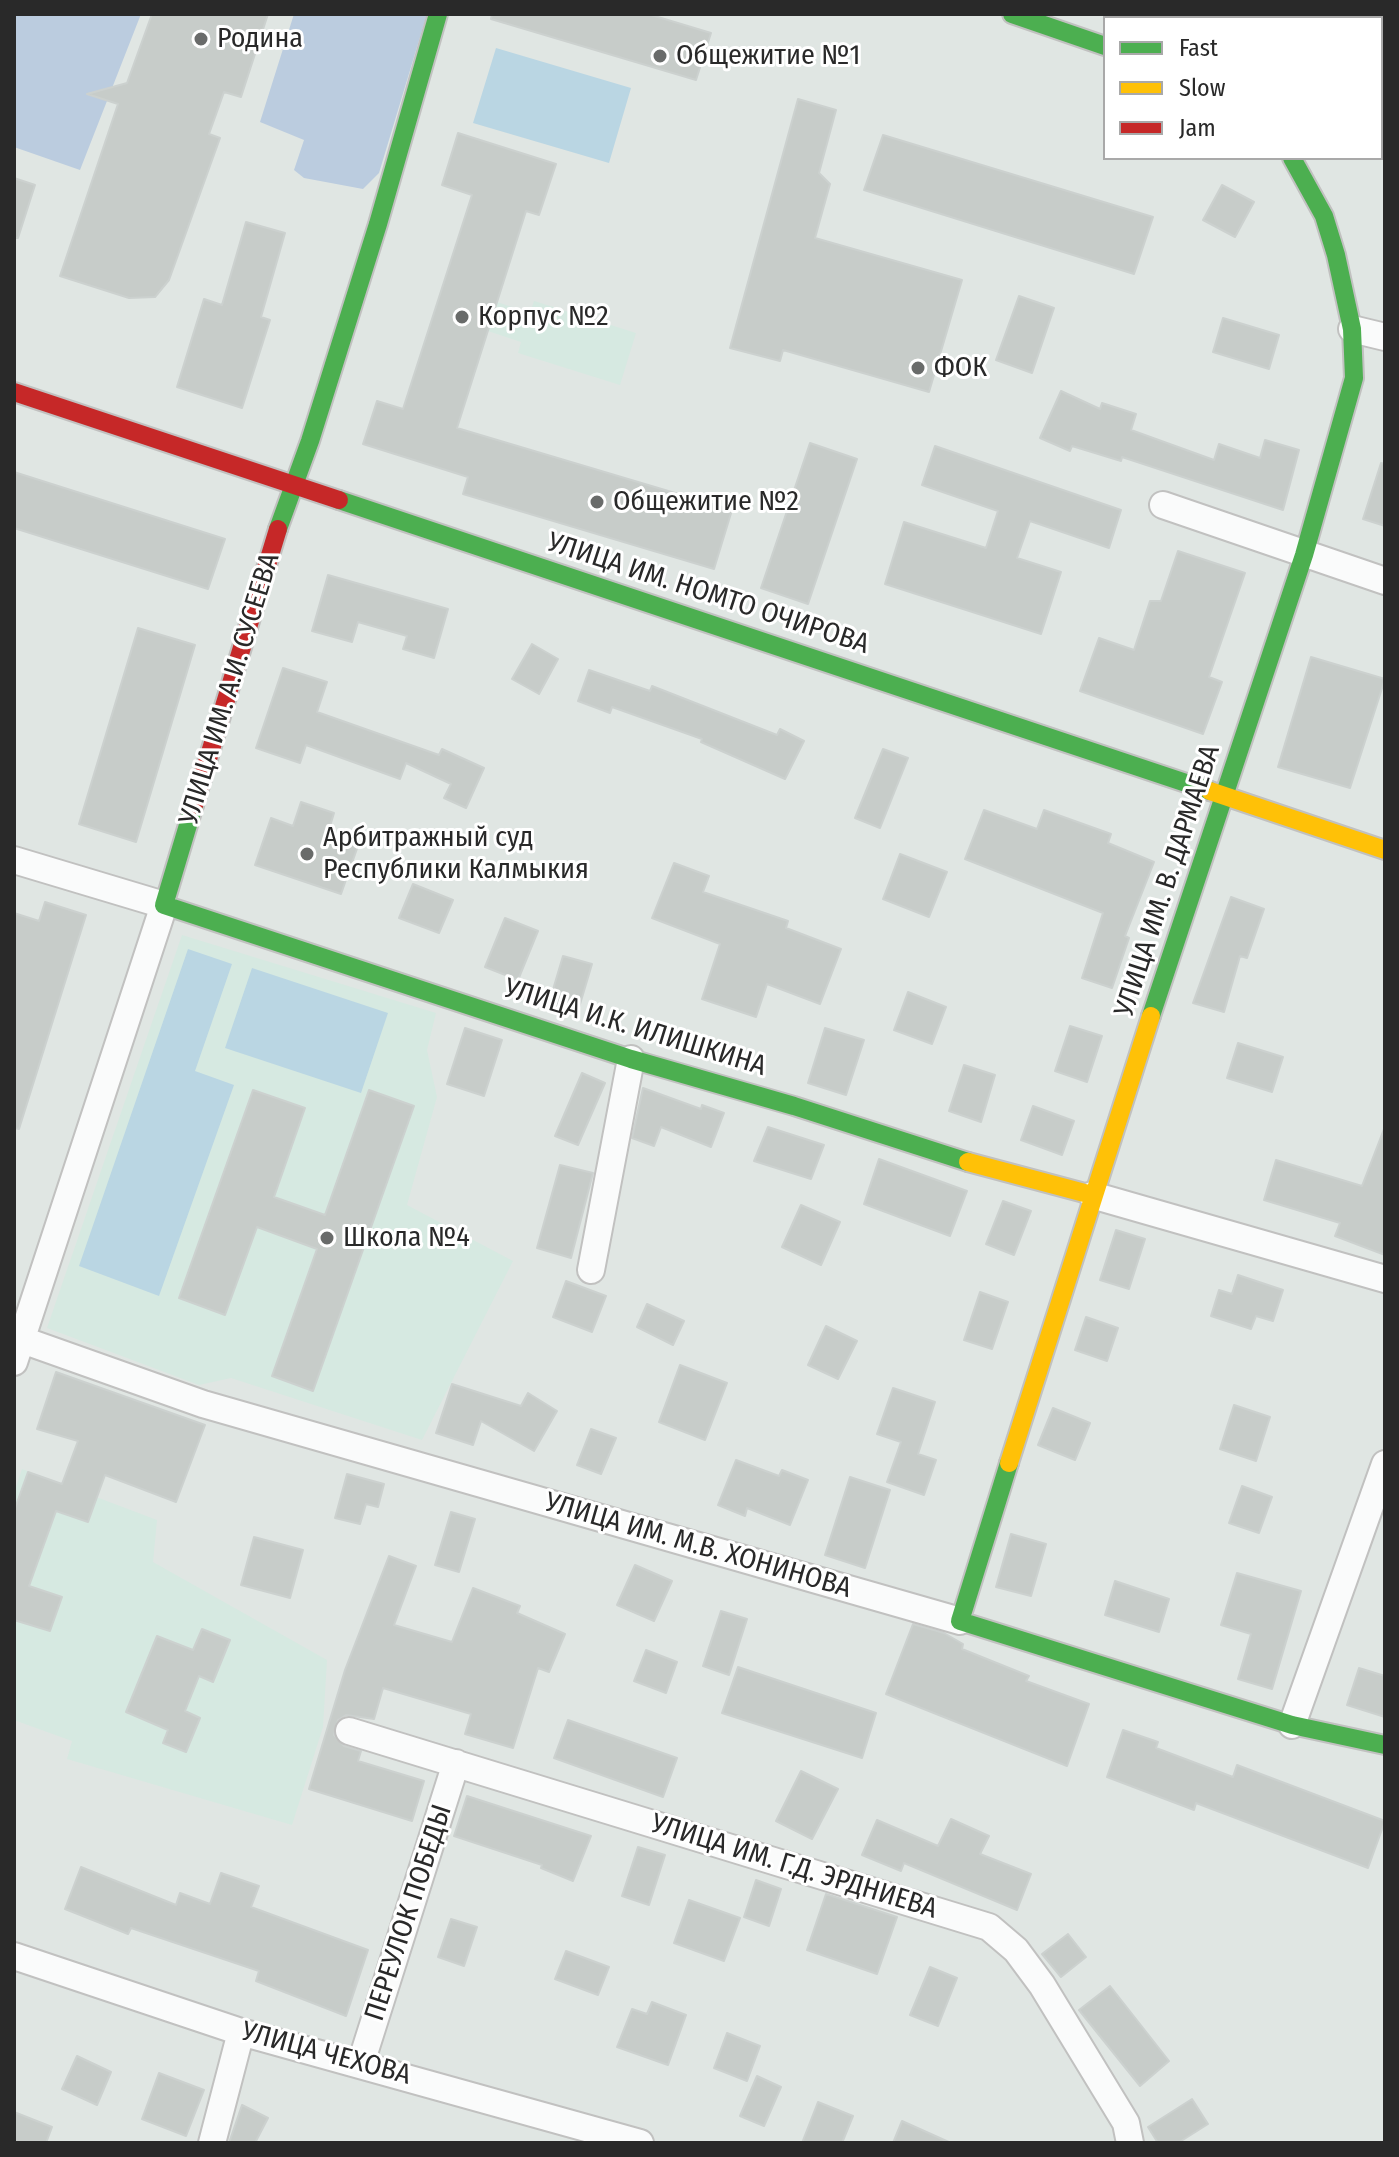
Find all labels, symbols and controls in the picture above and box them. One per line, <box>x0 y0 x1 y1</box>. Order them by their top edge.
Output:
legend <box>1103 16 1383 160</box>
place label: Родина <box>217 22 303 56</box>
marker: Родина <box>192 30 210 48</box>
text: Fast <box>1179 34 1218 62</box>
place label: Общежитие №1 <box>676 39 860 73</box>
marker: Общежитие №1 <box>651 47 669 65</box>
text: Slow <box>1179 74 1225 102</box>
text: Jam <box>1179 114 1216 142</box>
place label: Корпус №2 <box>478 300 608 334</box>
marker: Корпус №2 <box>453 308 471 326</box>
place label: ФОК <box>934 351 987 385</box>
marker: ФОК <box>909 359 927 377</box>
place label: Общежитие №2 <box>613 485 799 519</box>
marker: Общежитие №2 <box>588 493 606 511</box>
street label: УЛИЦА ИМ. НОМТО ОЧИРОВА <box>543 526 873 662</box>
street label: УЛИЦА ИМ. А.И. СУСЕЕВА <box>173 549 287 829</box>
street label: УЛИЦА ИМ. В. ДАРМАЕВА <box>1108 741 1228 1021</box>
place label: Арбитражный суд Республики Калмыкия <box>323 821 589 887</box>
marker: Арбитражный суд Республики Калмыкия <box>298 845 316 863</box>
street label: УЛИЦА И.К. ИЛИШКИНА <box>500 972 770 1084</box>
place label: Школа №4 <box>343 1221 470 1255</box>
marker: Школа №4 <box>318 1229 336 1247</box>
street label: УЛИЦА ИМ. М.В. ХОНИНОВА <box>541 1486 855 1606</box>
street label: ПЕРЕУЛОК ПОБЕДЫ <box>358 1801 460 2025</box>
street label: УЛИЦА ИМ. Г.Д. ЭРДНИЕВА <box>647 1807 941 1927</box>
street label: УЛИЦА ЧЕХОВА <box>238 2015 414 2093</box>

